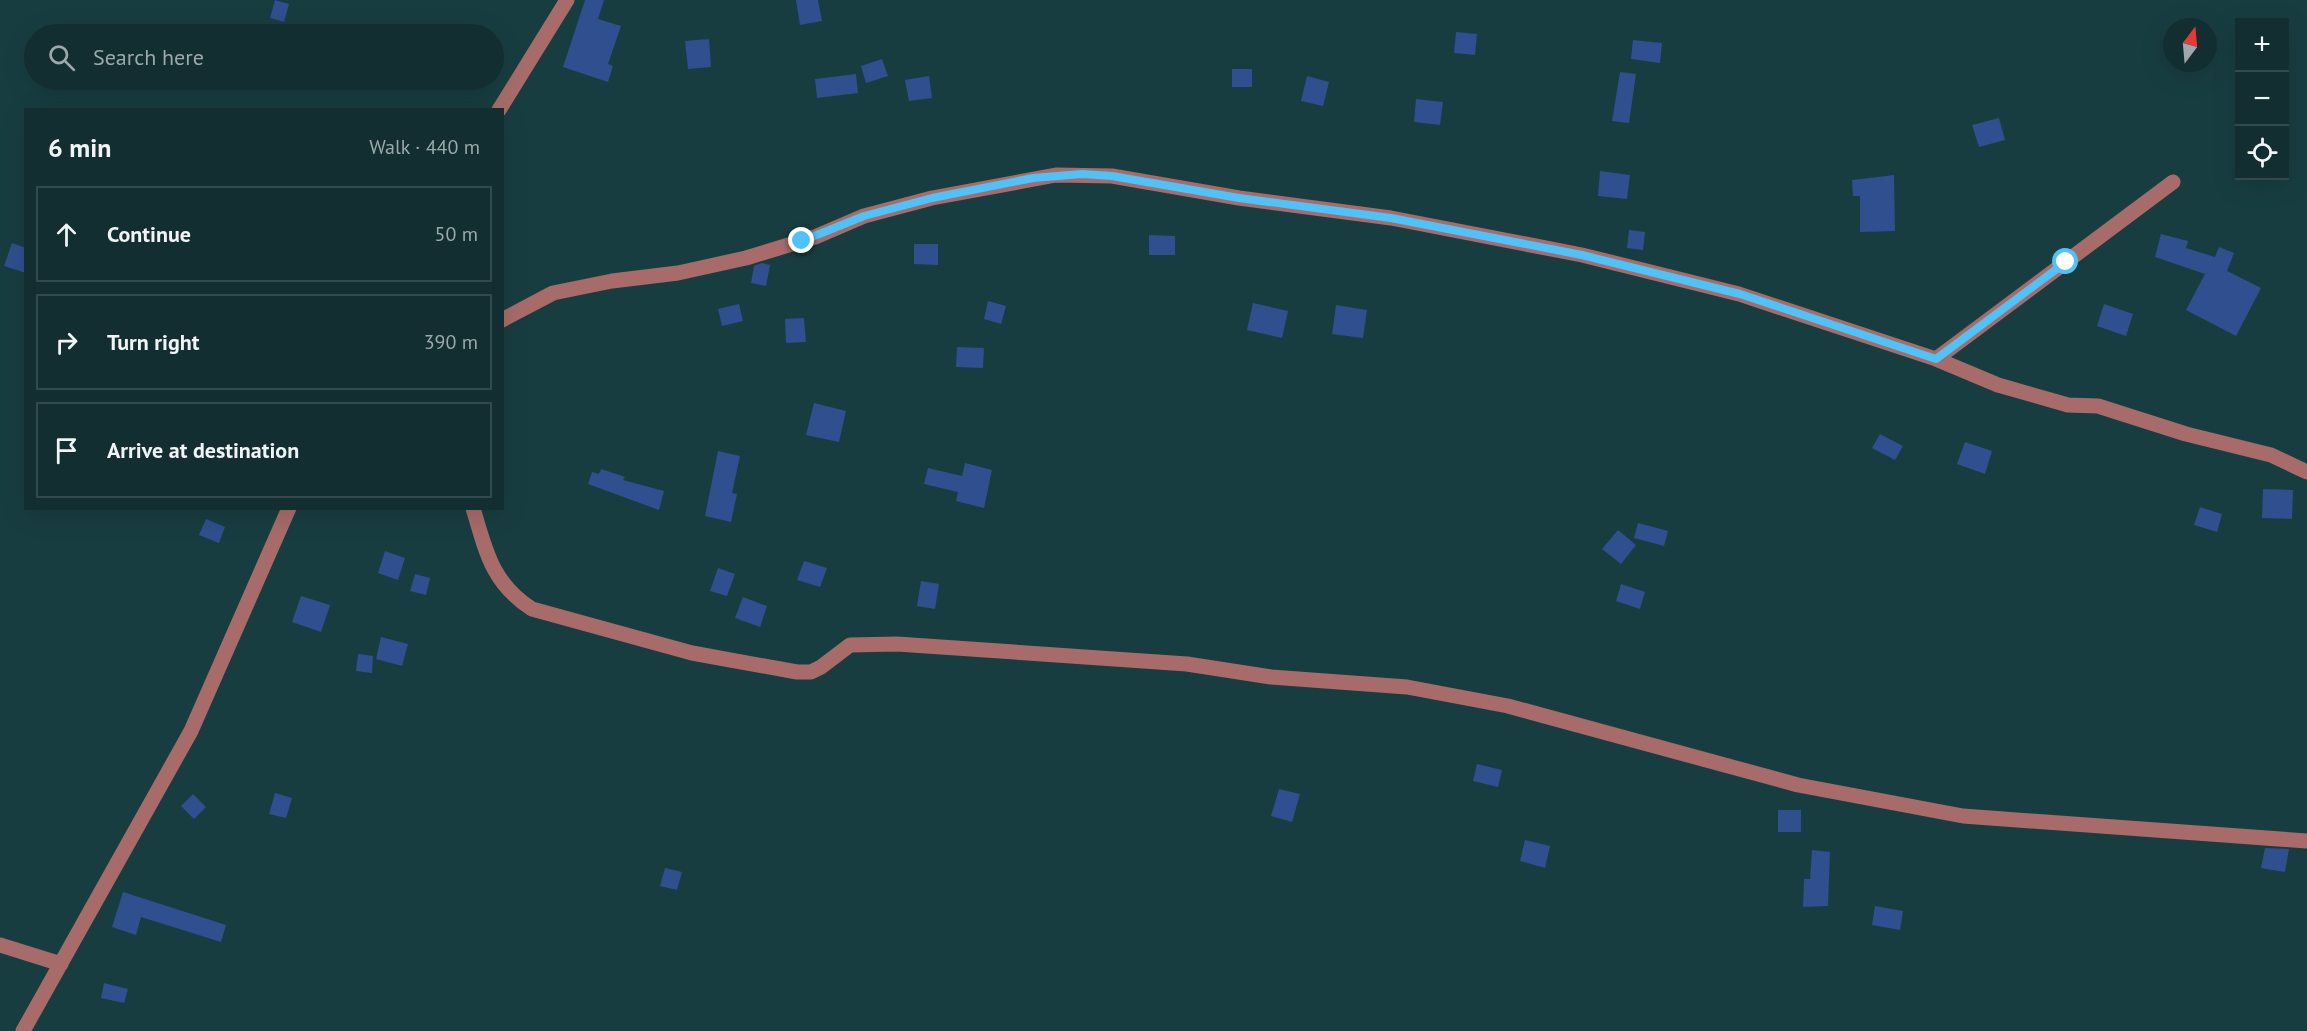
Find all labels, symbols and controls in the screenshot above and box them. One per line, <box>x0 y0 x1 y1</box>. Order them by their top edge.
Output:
north arrow <box>2163 18 2217 72</box>
map controls <box>2235 18 2289 180</box>
button: + <box>2235 18 2289 72</box>
search box <box>24 24 504 90</box>
icon: search <box>45 41 78 74</box>
text: Search here <box>93 43 204 71</box>
button: − <box>2235 72 2289 126</box>
button: locate <box>2235 126 2289 180</box>
text: 6 min <box>48 131 111 164</box>
text: Walk · 440 m <box>369 134 480 160</box>
icon: ahead <box>50 218 83 251</box>
text: Continue <box>107 220 191 248</box>
text: 50 m <box>435 221 478 247</box>
route end <box>788 227 814 253</box>
route start <box>2052 248 2078 274</box>
icon: right <box>50 326 83 359</box>
text: Turn right <box>107 328 199 356</box>
text: 390 m <box>424 329 478 355</box>
icon: arrive <box>50 434 83 467</box>
text: Arrive at destination <box>107 436 299 464</box>

